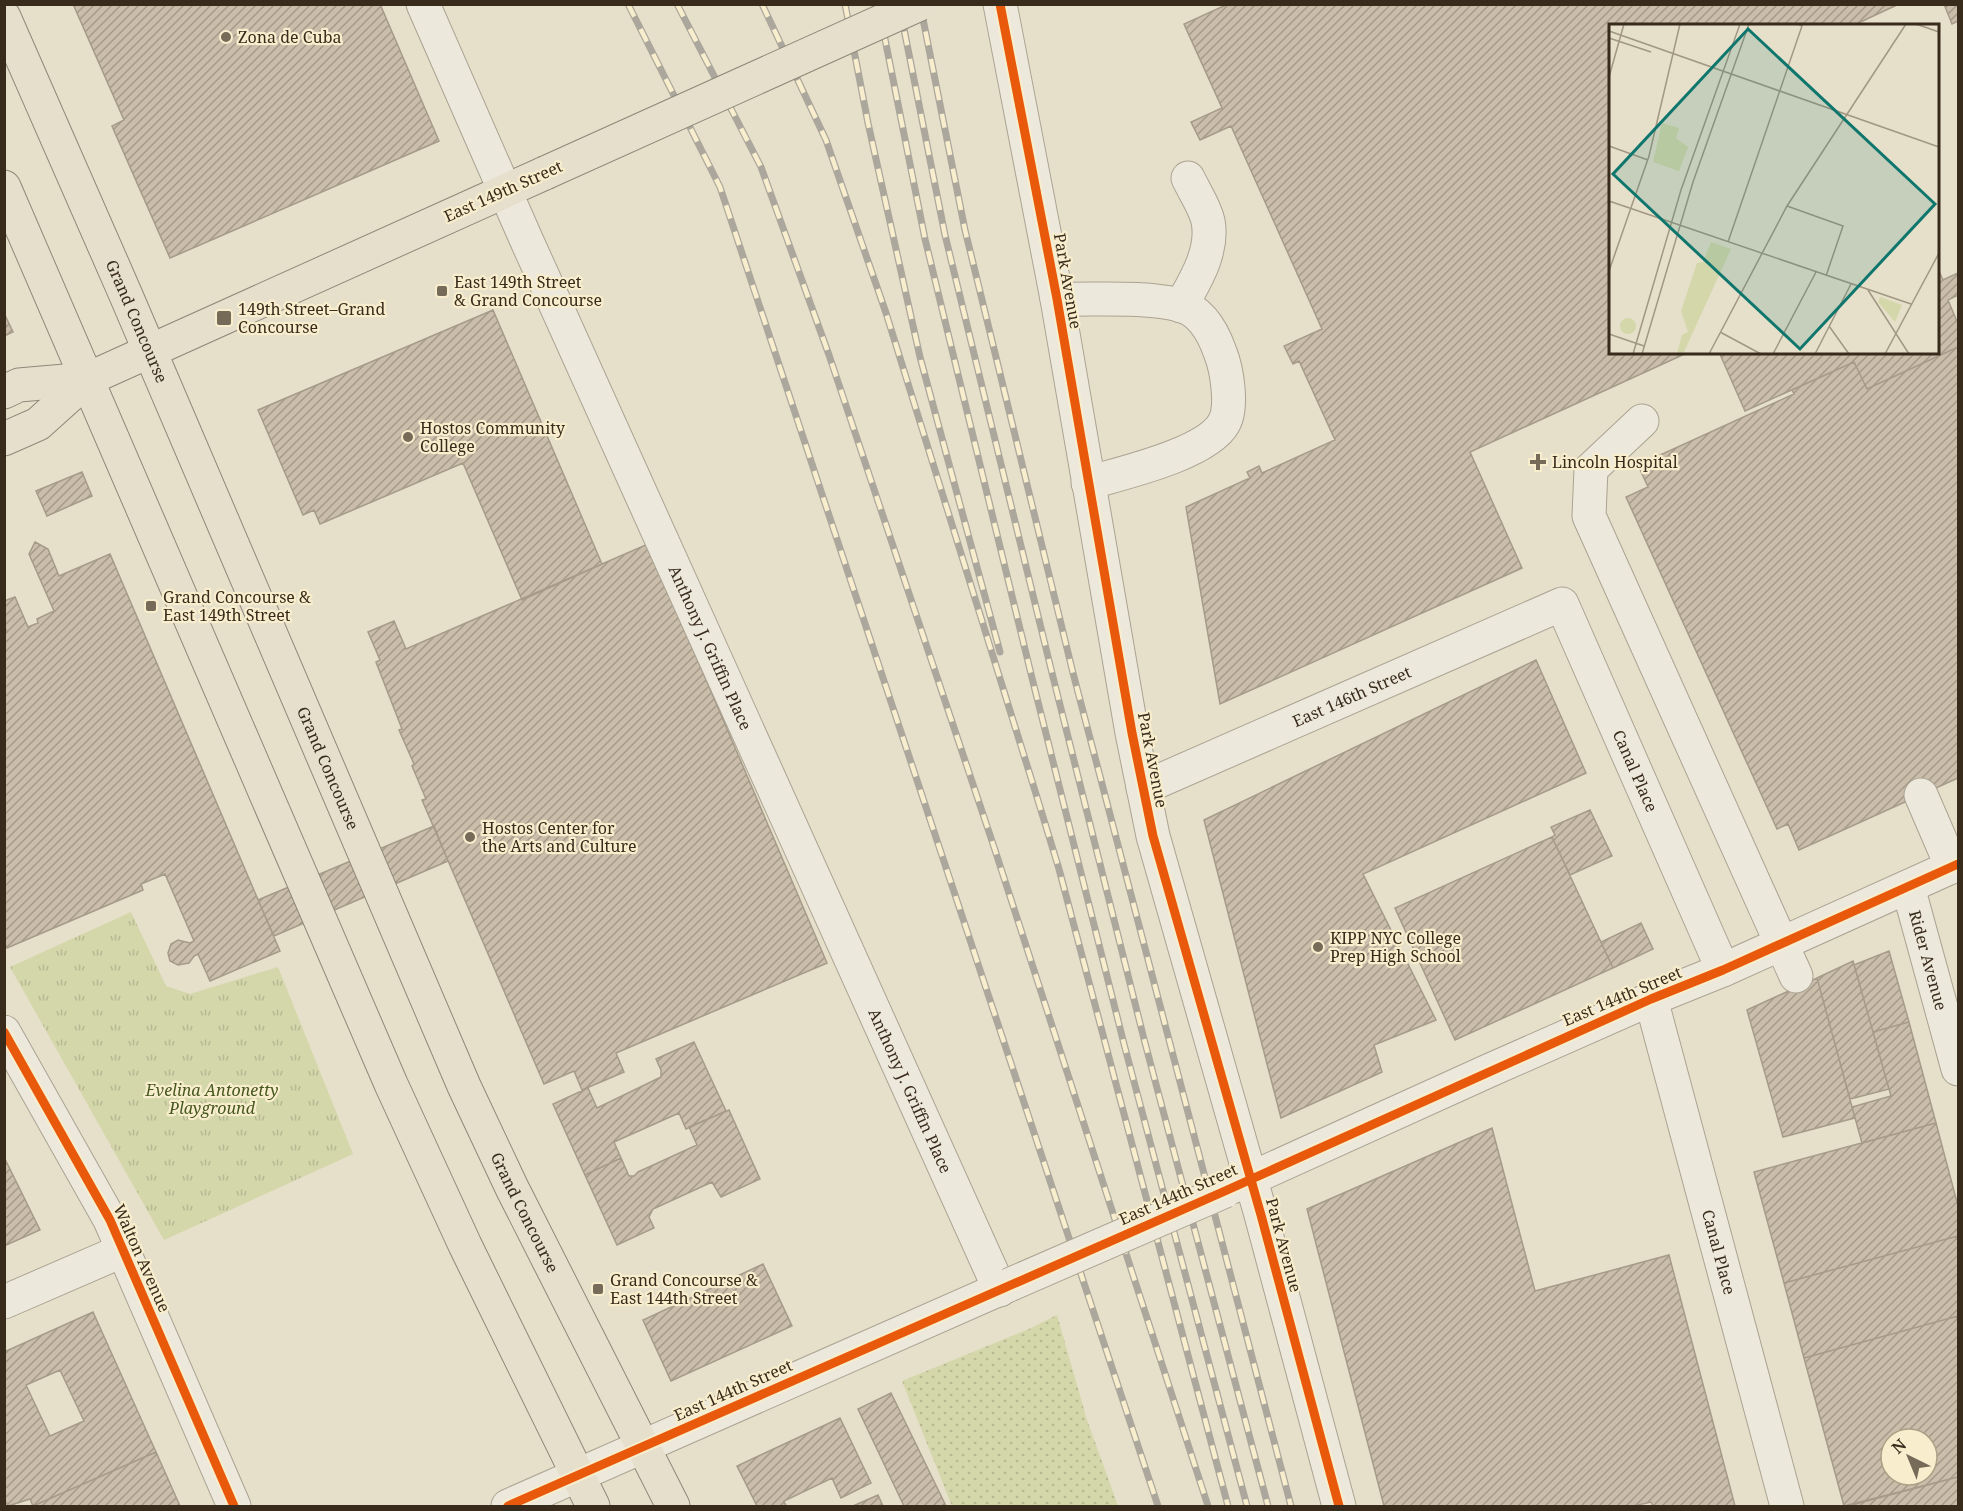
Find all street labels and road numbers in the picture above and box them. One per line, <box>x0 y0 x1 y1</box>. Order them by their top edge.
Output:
street label: East 149th Street <box>440 155 566 227</box>
street label: Park Avenue <box>1049 231 1087 331</box>
street label: Grand Concourse <box>101 256 173 386</box>
street label: Anthony J. Griffin Place <box>664 562 757 734</box>
street label: East 146th Street <box>1289 660 1415 732</box>
street label: Grand Concourse <box>292 703 364 833</box>
street label: Park Avenue <box>1133 710 1173 810</box>
street label: Canal Place <box>1608 727 1663 815</box>
street label: Rider Avenue <box>1904 908 1952 1013</box>
street label: East 144th Street <box>1559 961 1685 1031</box>
street label: Anthony J. Griffin Place <box>863 1005 957 1177</box>
street label: Grand Concourse <box>486 1148 564 1276</box>
street label: East 144th Street <box>1115 1158 1241 1230</box>
street label: Park Avenue <box>1261 1195 1307 1295</box>
street label: Walton Avenue <box>108 1200 176 1316</box>
street label: Canal Place <box>1697 1207 1741 1297</box>
street label: East 144th Street <box>670 1354 796 1426</box>

